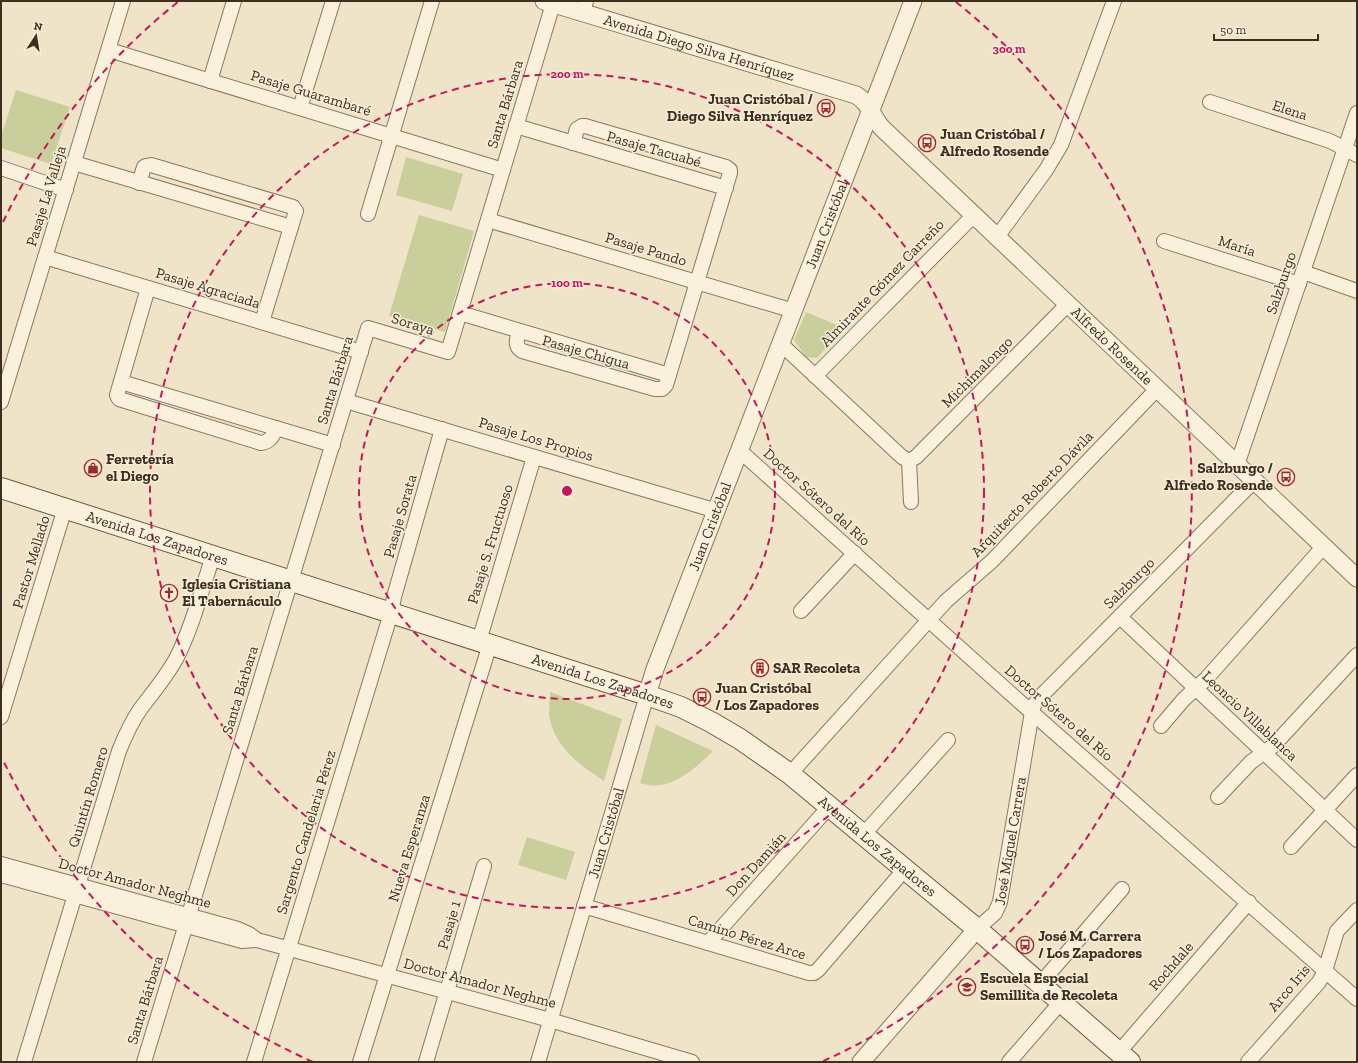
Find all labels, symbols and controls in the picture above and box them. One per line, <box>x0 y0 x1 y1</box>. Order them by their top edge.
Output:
street label: Avenida Diego Silva Henríquez <box>602 11 797 85</box>
north arrow <box>16 16 56 56</box>
scale bar <box>1214 16 1318 42</box>
text: N <box>33 19 44 34</box>
text: 50 m <box>1220 23 1247 37</box>
text: 300 m <box>993 42 1026 56</box>
street label: Santa Bárbara <box>483 58 527 150</box>
street label: Pasaje Guarambaré <box>249 66 373 120</box>
text: 200 m <box>550 67 584 81</box>
place label: Juan Cristóbal / Diego Silva Henríquez <box>667 90 813 125</box>
street label: Elena <box>1270 96 1310 124</box>
bus stop icon: Juan Cristóbal / Diego Silva Henríquez <box>816 98 836 118</box>
place label: Juan Cristóbal / Alfredo Rosende <box>940 125 1049 160</box>
street label: Pasaje Tacuabé <box>605 127 703 171</box>
bus stop icon: Juan Cristóbal / Alfredo Rosende <box>917 133 937 153</box>
street label: Pasaje La Valleja <box>22 144 70 248</box>
street label: Juan Cristóbal <box>802 177 852 271</box>
street label: Almirante Gómez Carreño <box>816 215 948 351</box>
street label: Pasaje Pando <box>603 228 689 270</box>
street label: María <box>1216 232 1258 260</box>
street label: Salzburgo <box>1262 249 1300 317</box>
street label: Pasaje Agraciada <box>153 264 263 312</box>
text: 100 m <box>551 276 583 290</box>
street label: Alfredo Rosende <box>1067 303 1156 389</box>
street label: Soraya <box>389 309 437 339</box>
street label: Pasaje Chigua <box>540 331 632 373</box>
street label: Michimalongo <box>938 332 1017 411</box>
street label: Santa Bárbara <box>313 334 357 426</box>
street label: Pasaje Los Propios <box>476 413 596 465</box>
street label: Arquitecto Roberto Dávila <box>967 427 1097 561</box>
street label: Doctor Sótero del Río <box>760 444 874 550</box>
place label: Ferretería el Diego <box>106 450 174 485</box>
shop icon: Ferretería el Diego <box>83 458 103 478</box>
place label: Salzburgo / Alfredo Rosende <box>1164 459 1273 494</box>
bus stop icon: Salzburgo / Alfredo Rosende <box>1276 467 1296 487</box>
street label: Pasaje Sorata <box>380 472 420 560</box>
street label: Juan Cristóbal <box>685 480 735 573</box>
street label: Pasaje S. Fructuoso <box>463 482 517 606</box>
centre of rings <box>560 484 574 498</box>
street label: Avenida Los Zapadores <box>84 507 231 569</box>
street label: Pastor Mellado <box>8 513 54 611</box>
street label: Salzburgo <box>1100 554 1158 612</box>
place label: Iglesia Cristiana El Tabernáculo <box>182 575 291 610</box>
church icon: Iglesia Cristiana El Tabernáculo <box>159 583 179 603</box>
street label: Santa Bárbara <box>218 644 262 736</box>
street label: Avenida Los Zapadores <box>529 650 676 713</box>
building icon: SAR Recoleta <box>750 658 770 678</box>
place label: SAR Recoleta <box>773 659 861 677</box>
street label: Doctor Sótero del Río <box>1001 661 1117 765</box>
street label: Leoncio Villablanca <box>1198 667 1302 765</box>
place label: Juan Cristóbal / Los Zapadores <box>715 679 819 714</box>
bus stop icon: Juan Cristóbal / Los Zapadores <box>692 687 712 707</box>
street label: Quintín Romero <box>64 744 112 850</box>
street label: Sargento Candelaria Pérez <box>272 748 340 916</box>
street label: José Miguel Carrera <box>991 775 1030 907</box>
street label: Juan Cristóbal <box>584 785 628 880</box>
street label: Nueva Esperanza <box>384 792 434 904</box>
street label: Avenida Los Zapadores <box>814 792 940 901</box>
street label: Don Damián <box>722 828 790 900</box>
street label: Doctor Amador Neghme <box>57 854 213 912</box>
street label: Pasaje 1 <box>434 898 465 951</box>
street label: Camino Pérez Arce <box>686 911 808 963</box>
place label: José M. Carrera / Los Zapadores <box>1038 927 1142 962</box>
bus stop icon: José M. Carrera / Los Zapadores <box>1015 935 1035 955</box>
street label: Rochdale <box>1145 938 1197 994</box>
street label: Santa Bárbara <box>123 954 167 1046</box>
street label: Doctor Amador Neghme <box>402 954 558 1012</box>
street label: Arco Iris <box>1264 961 1314 1015</box>
place label: Escuela Especial Semillita de Recoleta <box>980 969 1118 1004</box>
school or university icon: Escuela Especial Semillita de Recoleta <box>957 977 977 997</box>

